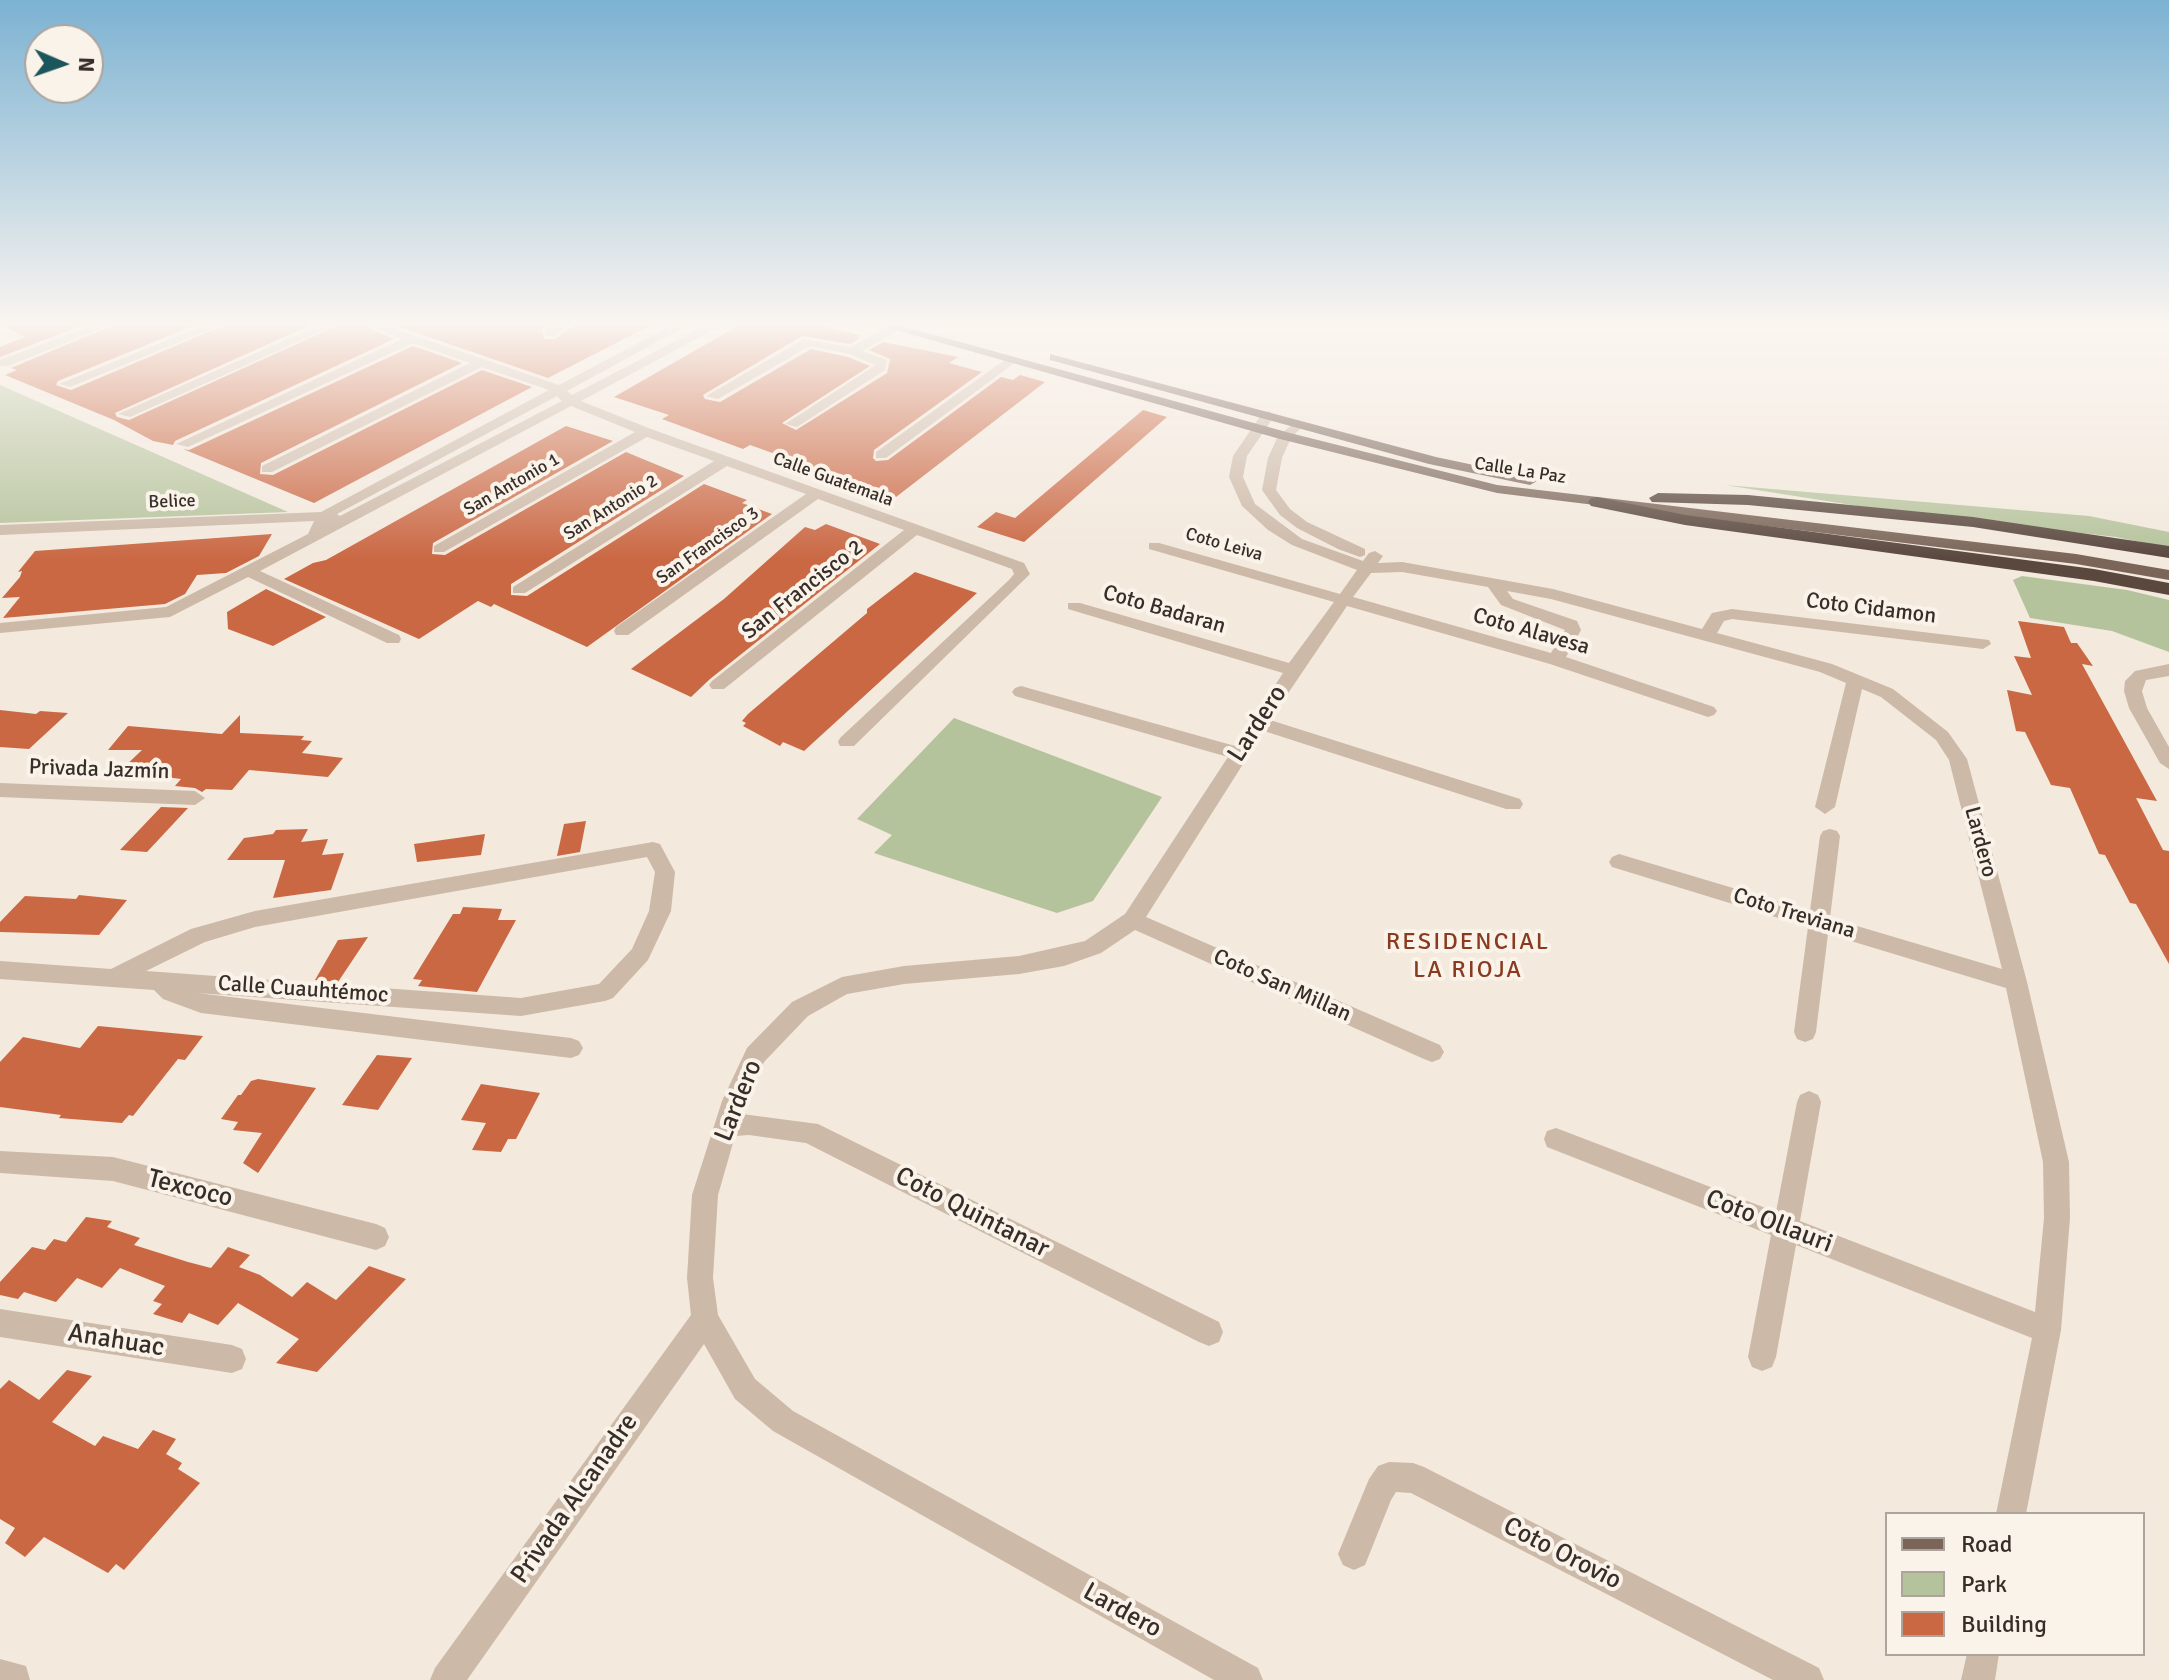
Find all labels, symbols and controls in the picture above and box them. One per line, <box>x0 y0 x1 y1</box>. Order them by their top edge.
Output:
north arrow <box>24 24 104 104</box>
text: N <box>73 57 100 73</box>
street label: Calle Guatemala <box>770 448 896 512</box>
street label: San Antonio 1 <box>460 449 564 521</box>
street label: Calle La Paz <box>1473 453 1567 489</box>
street label: San Antonio 2 <box>560 471 662 545</box>
street label: Belice <box>148 490 196 514</box>
street label: San Francisco 3 <box>653 503 763 589</box>
street label: Coto Leiva <box>1183 524 1265 566</box>
street label: San Francisco 2 <box>737 534 869 646</box>
street label: Coto Badaran <box>1100 580 1228 640</box>
street label: Coto Cidamon <box>1804 588 1938 630</box>
street label: Coto Alavesa <box>1470 603 1592 661</box>
street label: Lardero <box>1222 680 1294 768</box>
street label: Privada Jazmín <box>28 754 170 786</box>
street label: Lardero <box>1958 804 2002 880</box>
street label: Coto Treviana <box>1730 883 1858 945</box>
district label: RESIDENCIAL LA RIOJA <box>1386 929 1550 985</box>
street label: Coto San Millan <box>1209 944 1355 1028</box>
street label: Calle Cuauhtémoc <box>217 971 389 1009</box>
street label: Lardero <box>709 1056 769 1146</box>
street label: Coto Quintanar <box>890 1161 1054 1265</box>
street label: Texcoco <box>144 1163 236 1215</box>
street label: Coto Ollauri <box>1701 1184 1837 1260</box>
street label: Anahuac <box>66 1318 166 1364</box>
street label: Privada Alcanadre <box>505 1408 645 1590</box>
street label: Coto Orovio <box>1498 1511 1626 1597</box>
legend <box>1885 1512 2145 1656</box>
text: Road <box>1961 1529 2012 1559</box>
text: Park <box>1961 1569 2007 1599</box>
street label: Lardero <box>1077 1577 1167 1645</box>
text: Building <box>1961 1609 2047 1639</box>

